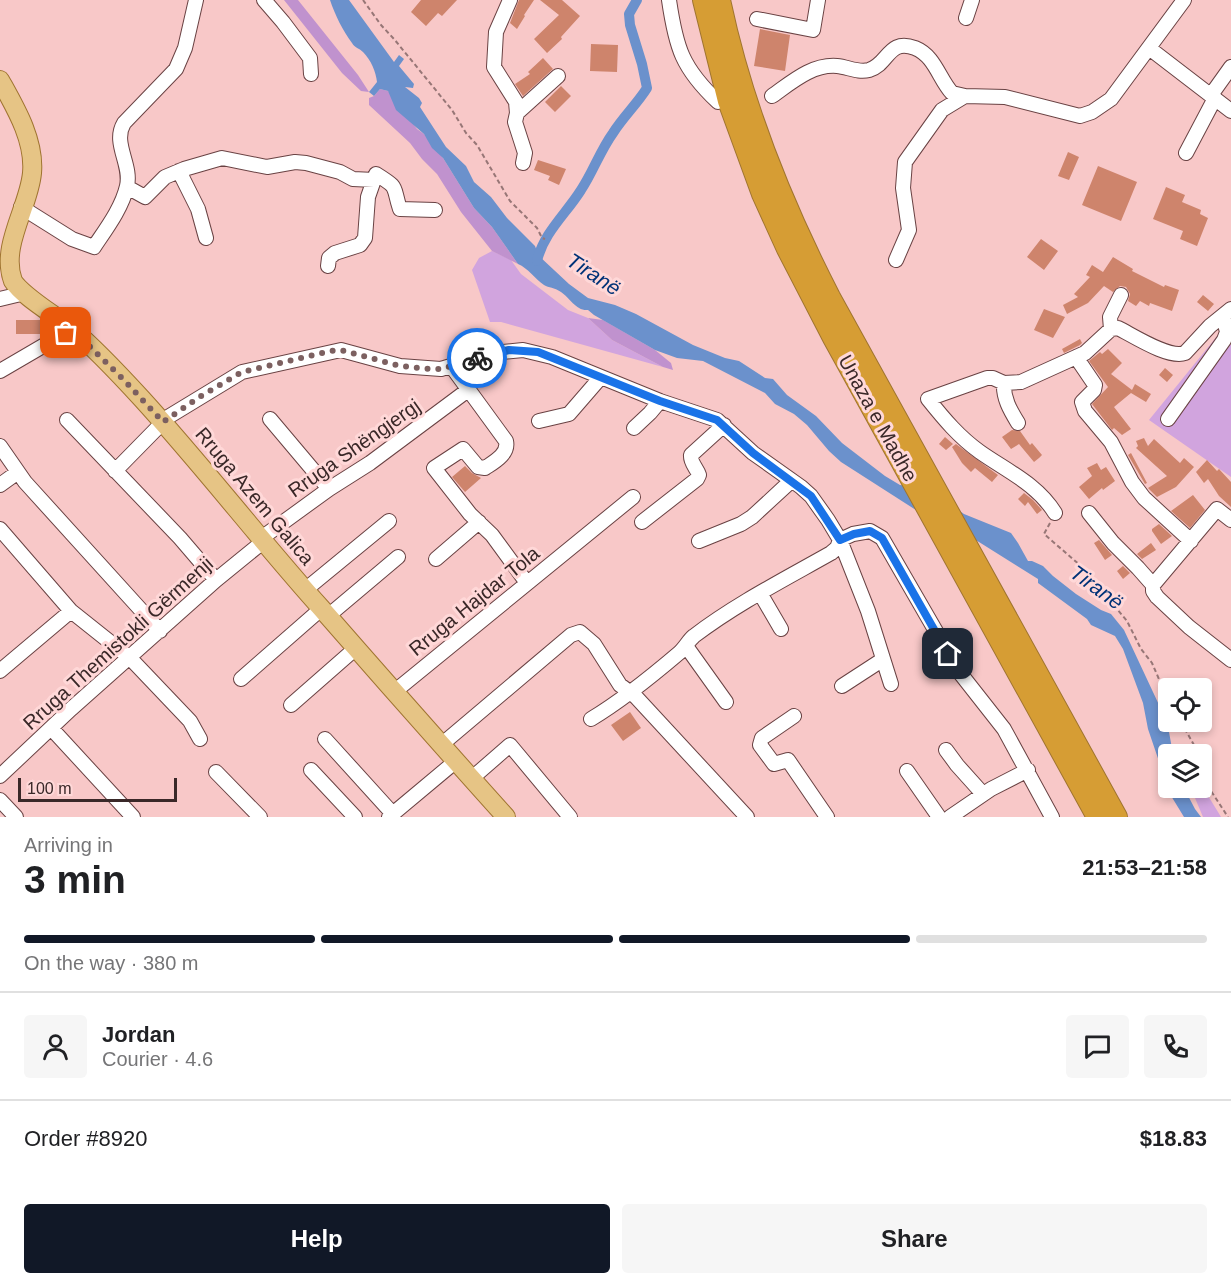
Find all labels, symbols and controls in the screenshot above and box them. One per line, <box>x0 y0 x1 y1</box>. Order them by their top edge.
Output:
water label: Tiranë <box>563 248 625 300</box>
pin <box>40 307 91 358</box>
icon: bag <box>49 316 82 349</box>
courier <box>447 328 507 388</box>
icon: bike <box>461 342 494 375</box>
street label: Unaza e Madhe <box>834 351 922 485</box>
street label: Rruga Shëngjergj <box>284 394 424 502</box>
street label: Rruga Azem Galica <box>191 423 319 570</box>
street label: Rruga Hajdar Tola <box>405 541 544 660</box>
street label: Rruga Themistokli Gërmenji <box>19 552 217 734</box>
water label: Tiranë <box>1066 560 1128 614</box>
pin <box>922 628 973 679</box>
icon: home <box>931 637 964 670</box>
map controls <box>1158 678 1212 798</box>
button: locate <box>1158 678 1212 732</box>
button: layers <box>1158 744 1212 798</box>
scale bar <box>18 775 177 802</box>
text: 100 m <box>27 780 71 797</box>
text: Arriving in <box>24 834 113 856</box>
text: 21:53–21:58 <box>1082 855 1207 880</box>
text: 3 min <box>24 858 126 901</box>
text: On the way · 380 m <box>24 952 199 974</box>
button: person <box>24 1015 87 1078</box>
button: chat <box>1066 1015 1129 1078</box>
button: phone <box>1144 1015 1207 1078</box>
text: Jordan <box>102 1022 175 1047</box>
text: Courier · 4.6 <box>102 1048 213 1070</box>
text: Order #8920 <box>24 1126 148 1151</box>
text: $18.83 <box>1140 1126 1207 1151</box>
button: Help <box>24 1204 610 1273</box>
button: Share <box>622 1204 1207 1273</box>

